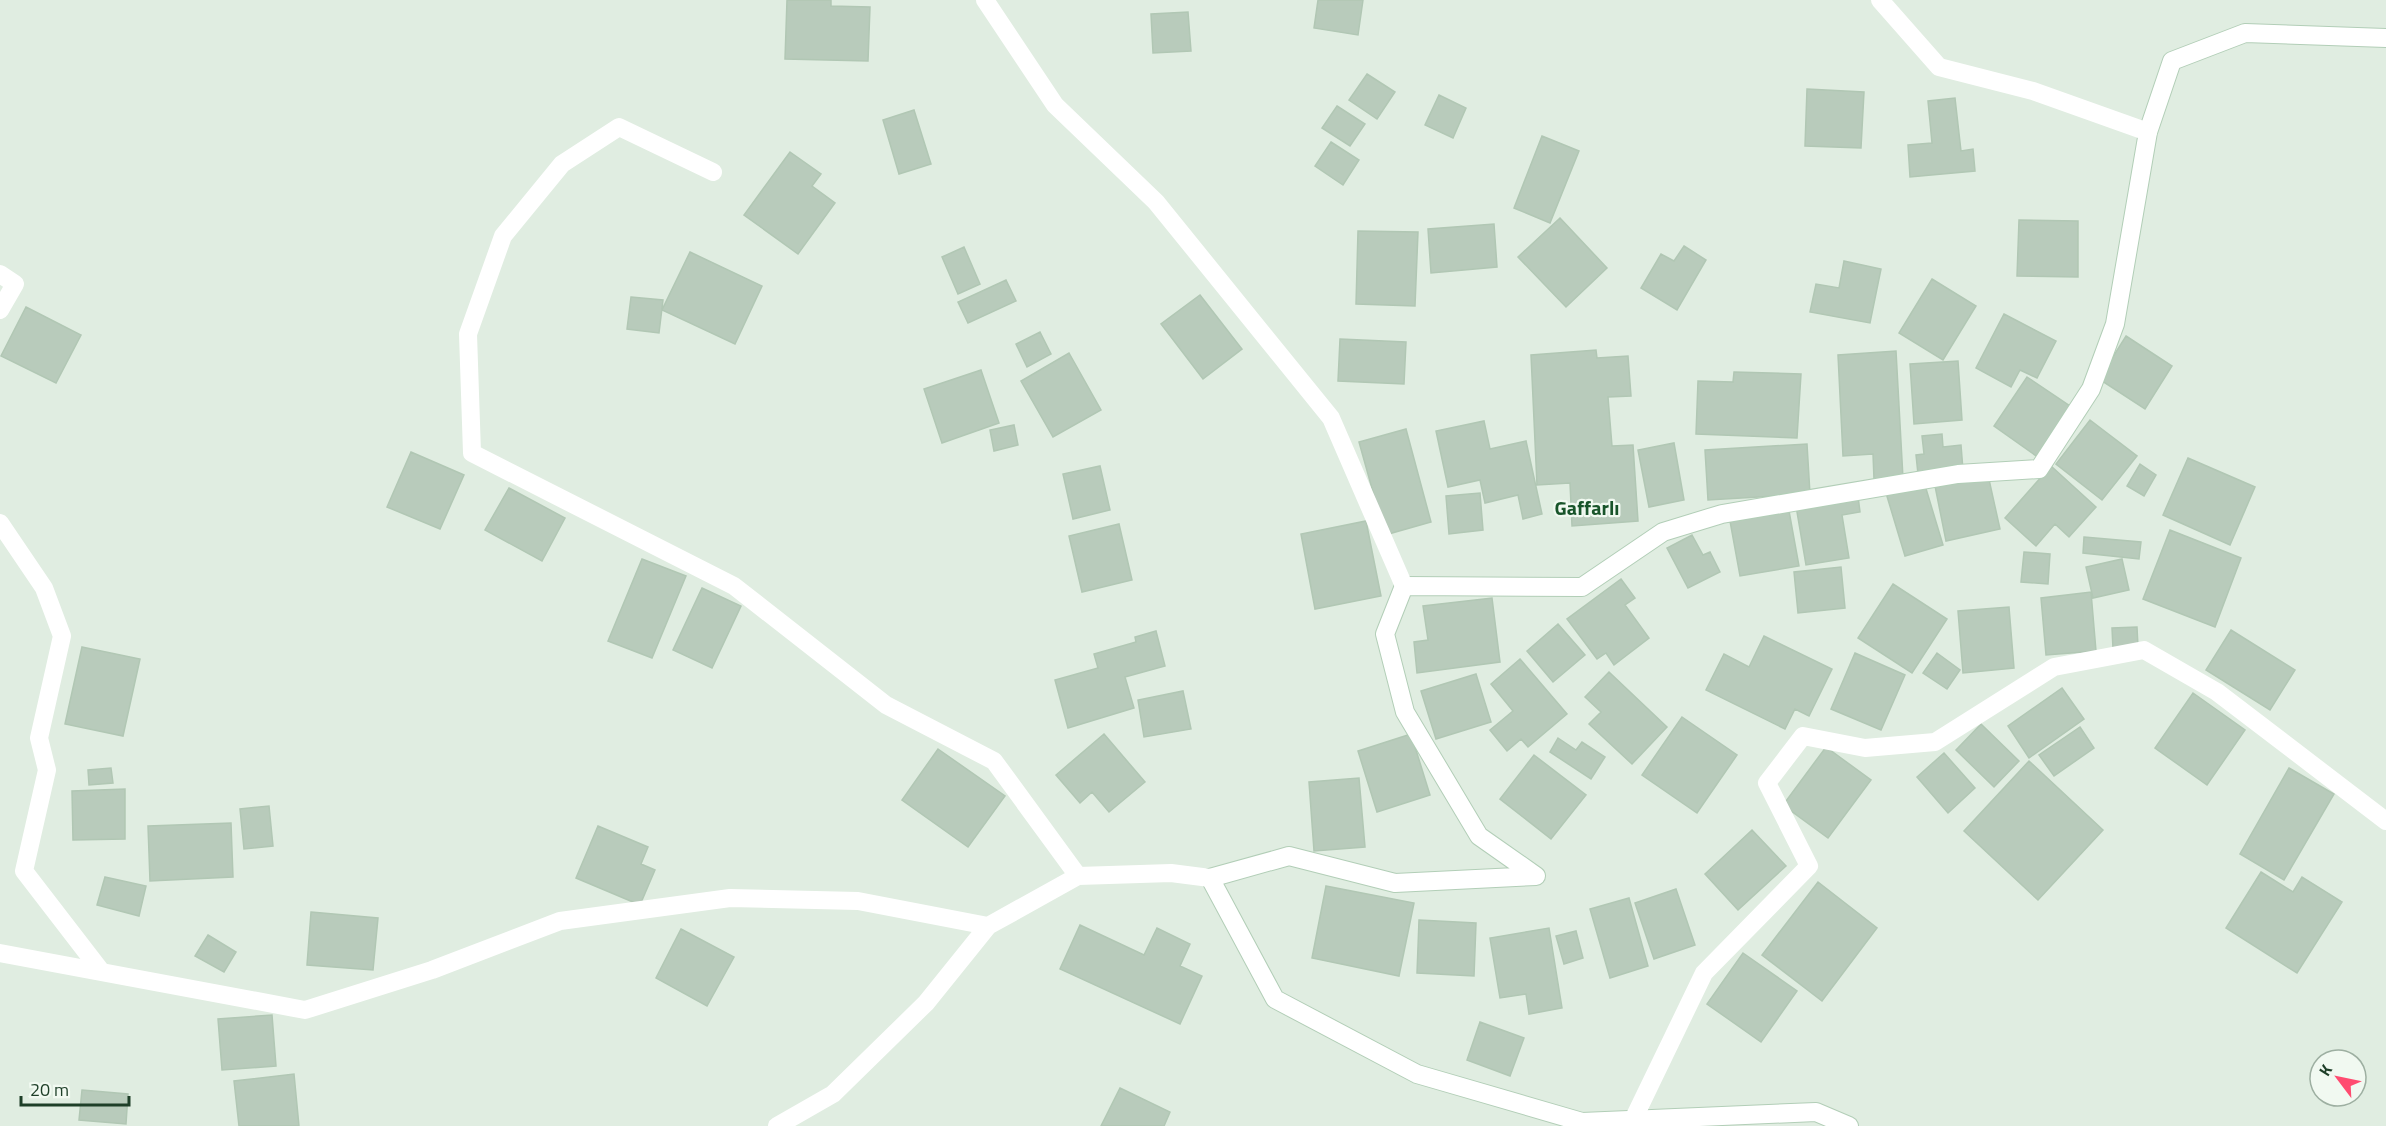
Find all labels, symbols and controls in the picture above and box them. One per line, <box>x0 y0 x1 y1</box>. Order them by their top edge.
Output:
district label: Gaffarlı <box>1555 492 1619 523</box>
north arrow <box>2308 1048 2368 1108</box>
text: K <box>2313 1059 2338 1080</box>
scale bar <box>21 1069 129 1107</box>
text: 20 m <box>30 1076 69 1103</box>

